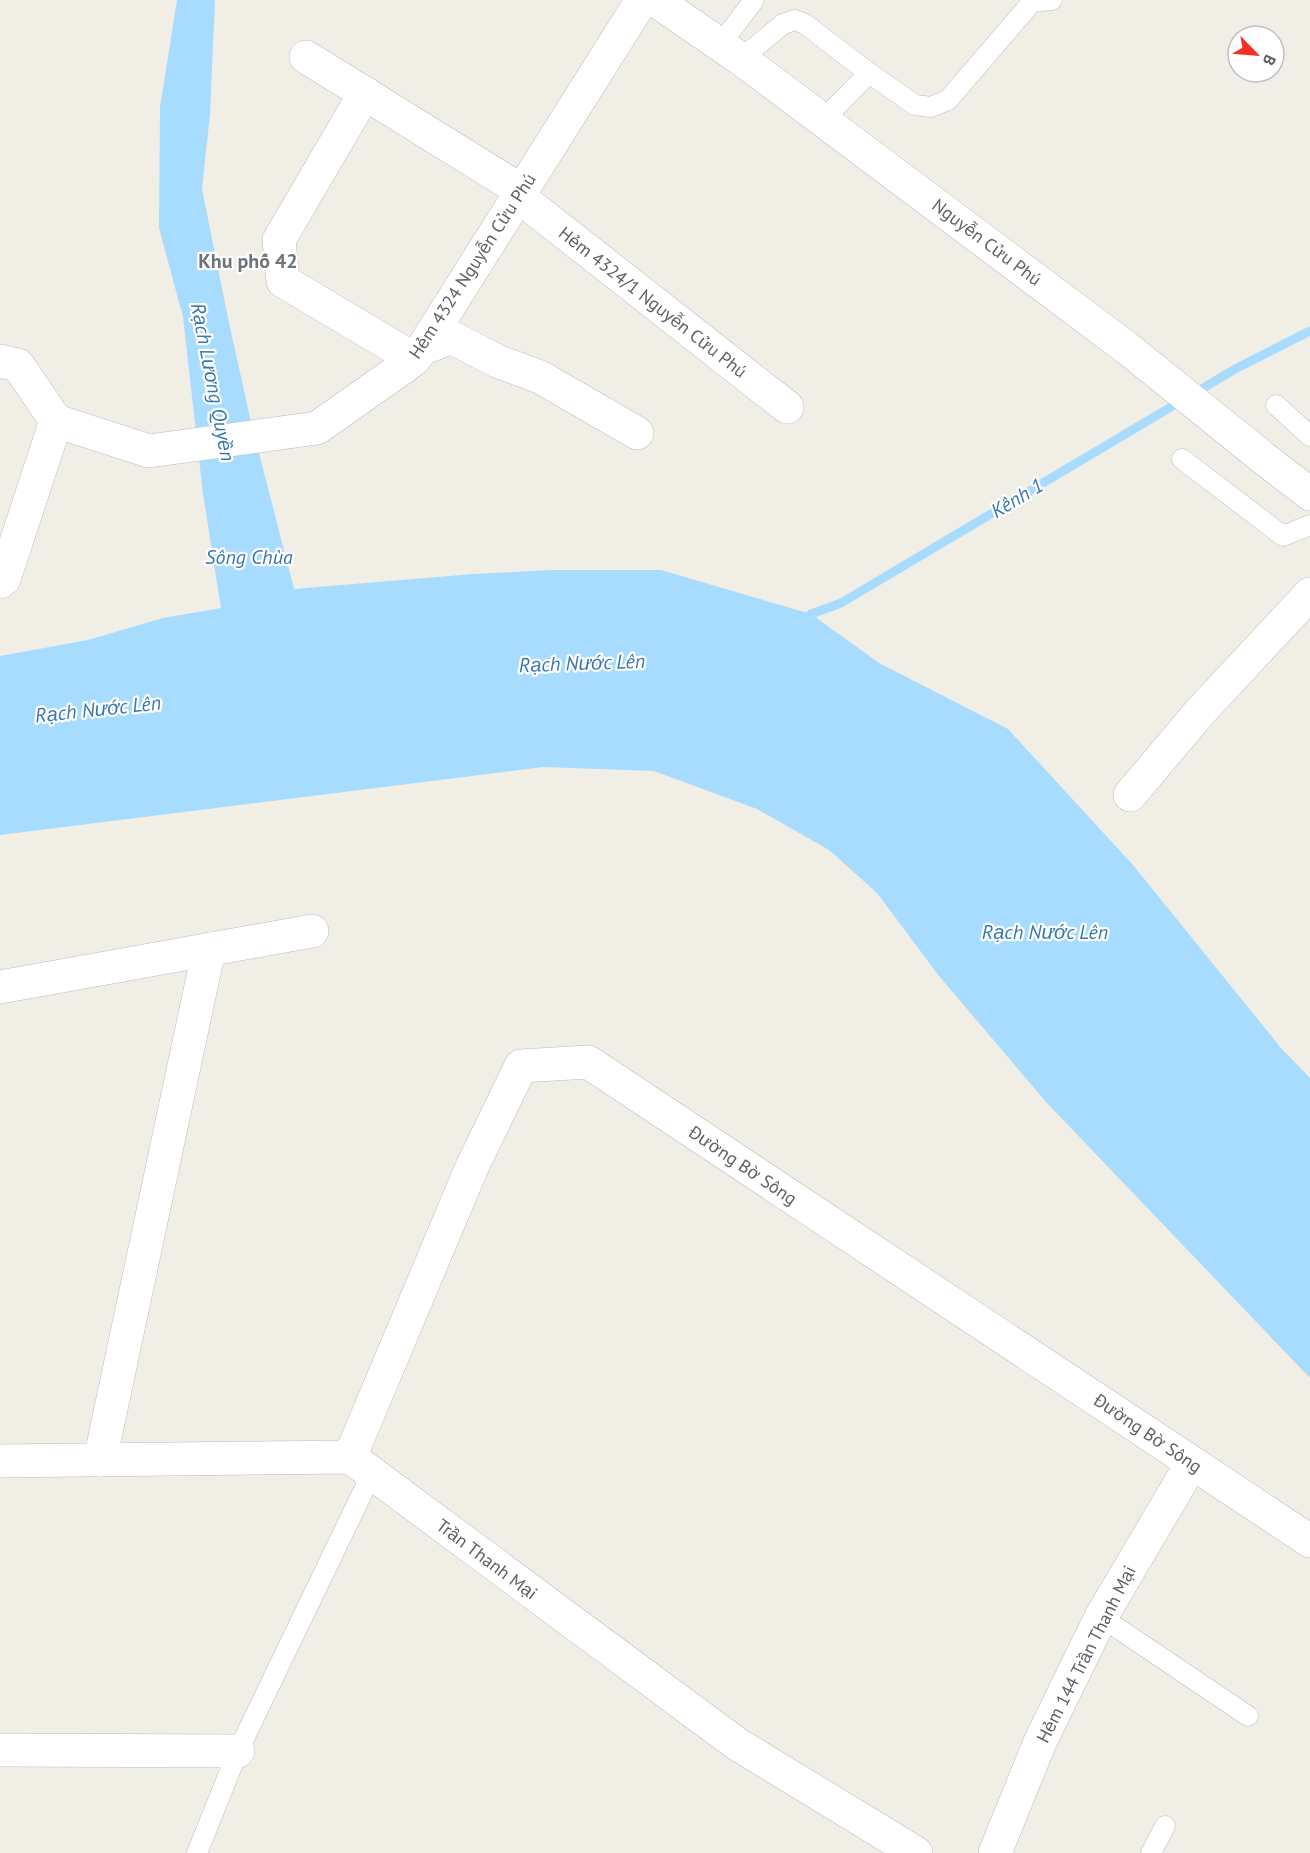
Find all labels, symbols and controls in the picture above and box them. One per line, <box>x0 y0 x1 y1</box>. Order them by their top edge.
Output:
north arrow <box>1226 24 1286 84</box>
text: B <box>1259 52 1281 69</box>
street label: Hẻm 4324 Nguyễn Cửu Phú <box>403 169 541 363</box>
street label: Nguyễn Cửu Phú <box>928 193 1046 291</box>
street label: Hẻm 4324/1 Nguyễn Cửu Phú <box>554 221 752 383</box>
district label: Khu phố 42 <box>198 248 298 274</box>
water label: Rạch Lương Quyền <box>185 301 241 463</box>
water label: Kênh 1 <box>986 472 1048 524</box>
water label: Sông Chùa <box>205 544 293 570</box>
water label: Rạch Nước Lên <box>518 648 646 678</box>
water label: Rạch Nước Lên <box>34 689 162 729</box>
water label: Rạch Nước Lên <box>982 919 1108 945</box>
street label: Đường Bờ Sông <box>684 1120 802 1210</box>
street label: Đường Bờ Sông <box>1089 1388 1207 1478</box>
street label: Trần Thanh Mại <box>432 1514 542 1604</box>
street label: Hẻm 144 Trần Thanh Mại <box>1031 1562 1141 1746</box>

